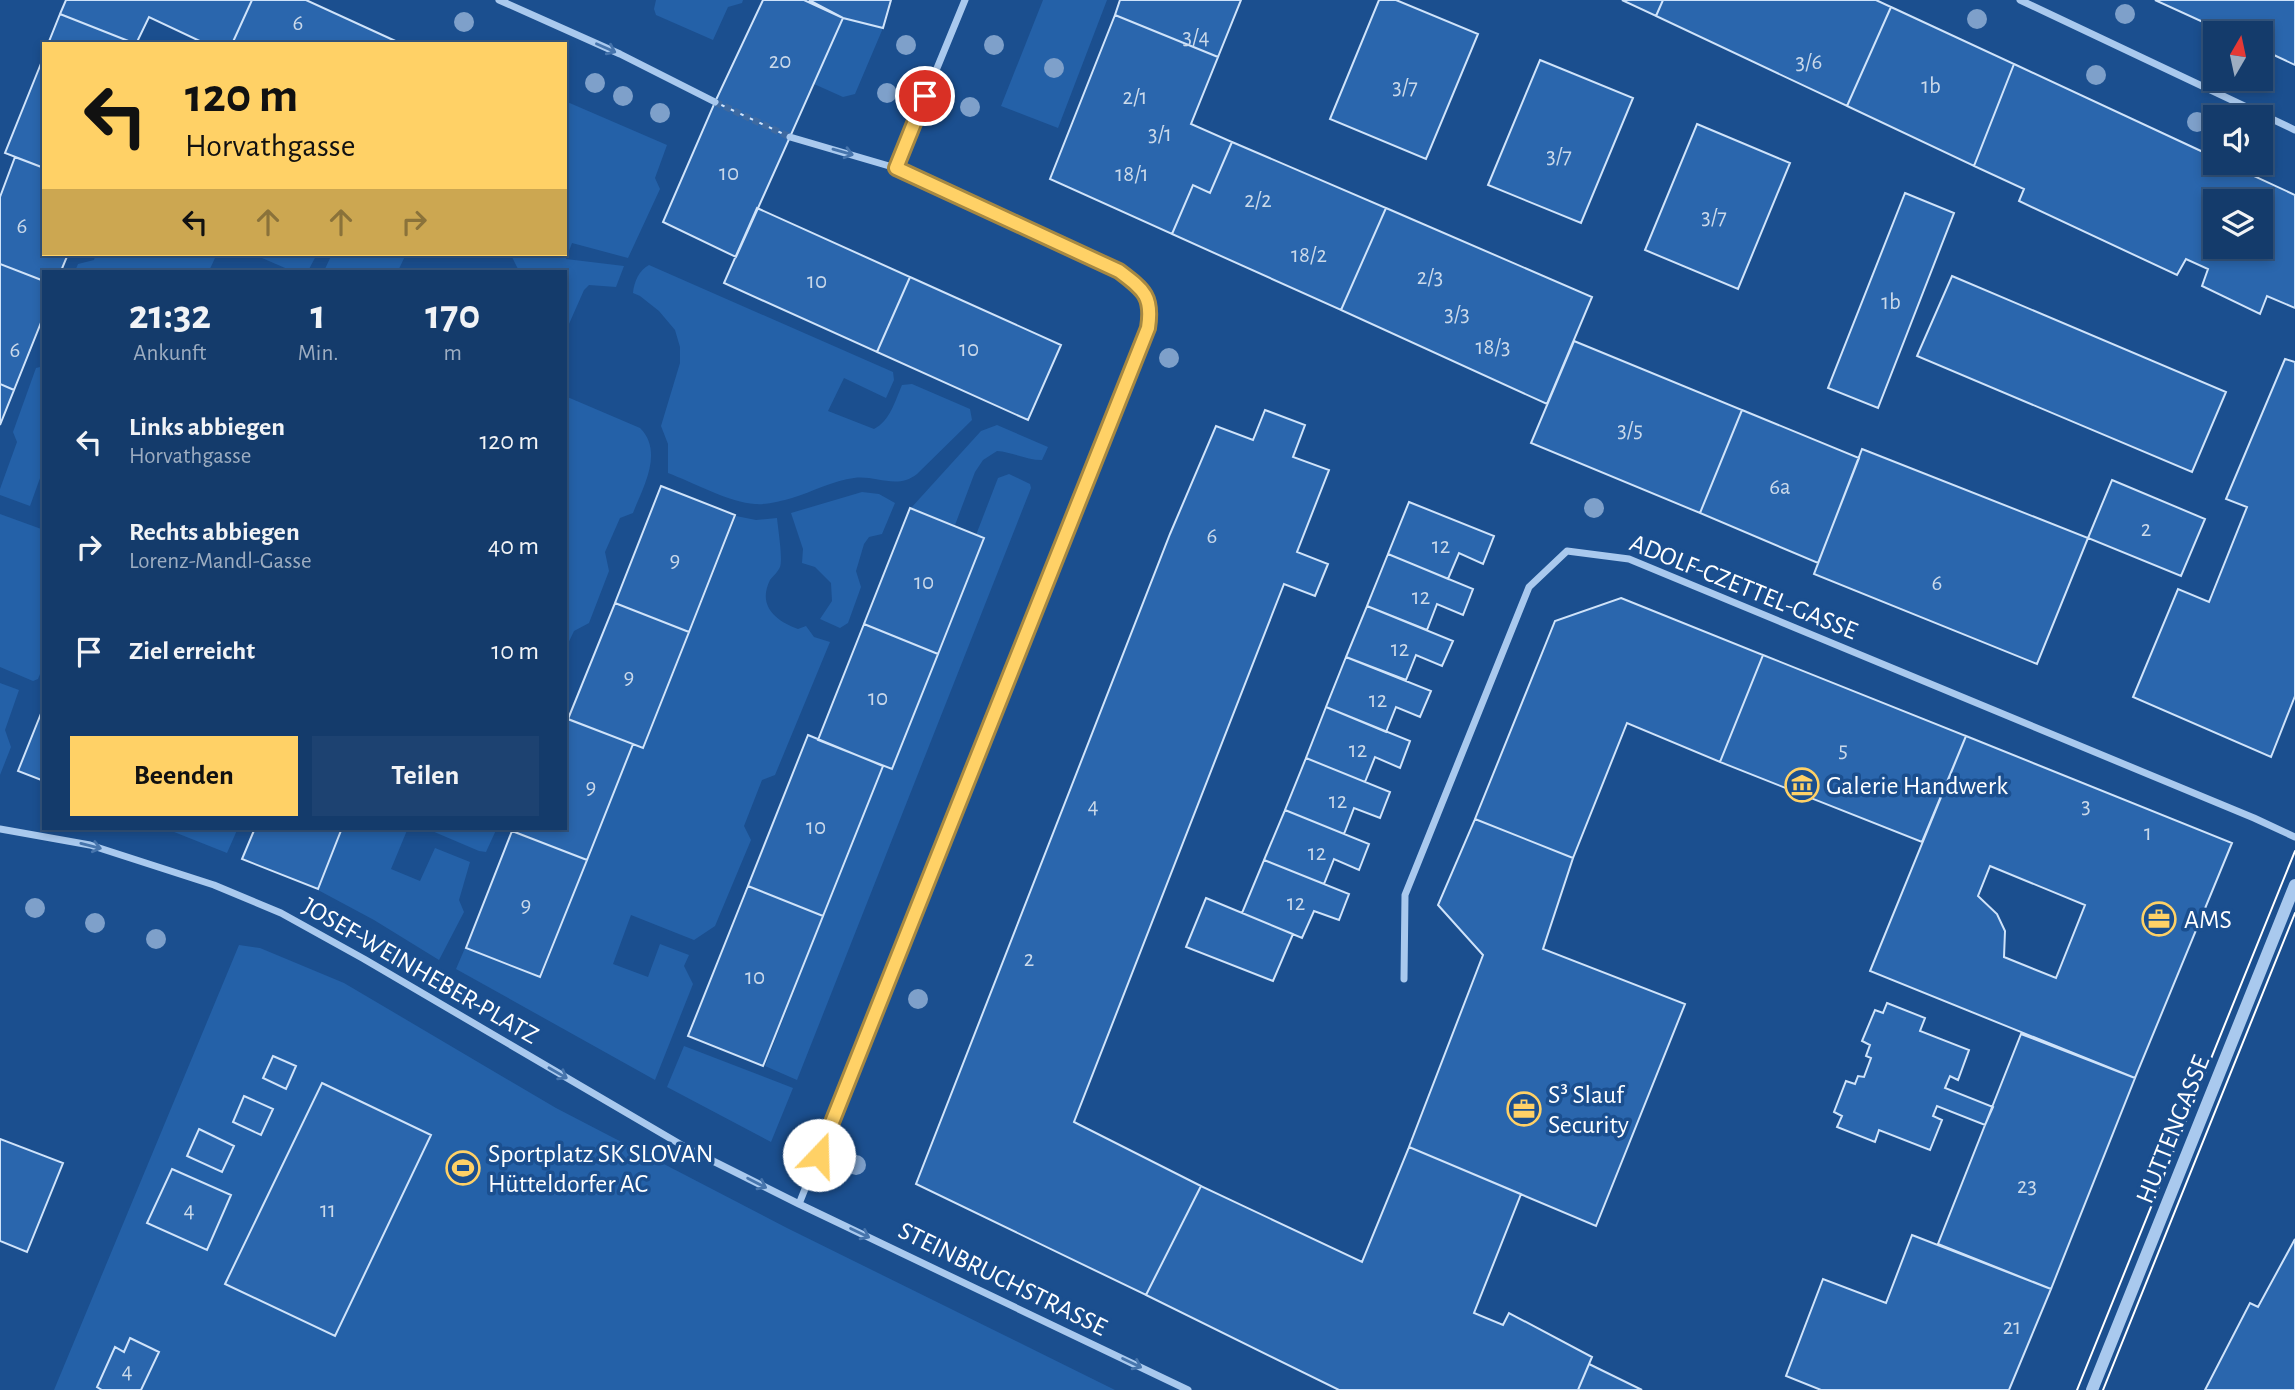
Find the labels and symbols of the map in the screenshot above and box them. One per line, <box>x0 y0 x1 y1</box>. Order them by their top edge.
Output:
house number: 6 <box>293 12 303 35</box>
north arrow <box>2203 21 2273 91</box>
house number: 3/4 <box>1182 26 1210 49</box>
one-way arrow <box>595 42 616 55</box>
house number: 20 <box>769 50 791 73</box>
house number: 3/6 <box>1796 51 1822 74</box>
pin <box>895 66 955 126</box>
house number: 1b <box>1921 75 1941 98</box>
house number: 3/7 <box>1392 76 1418 99</box>
house number: 2/1 <box>1123 86 1147 109</box>
house number: 3/1 <box>1148 123 1172 146</box>
house number: 3/7 <box>1546 145 1572 168</box>
one-way arrow <box>831 147 853 160</box>
house number: 10 <box>719 162 739 185</box>
house number: 18/1 <box>1115 163 1149 186</box>
house number: 2/2 <box>1244 189 1272 212</box>
house number: 3/7 <box>1701 206 1727 229</box>
house number: 6 <box>17 215 27 238</box>
house number: 18/2 <box>1291 244 1327 267</box>
house number: 2/3 <box>1417 266 1443 289</box>
house number: 10 <box>807 270 827 293</box>
house number: 1b <box>1881 291 1901 314</box>
house number: 3/3 <box>1444 303 1470 326</box>
house number: 18/3 <box>1476 336 1510 359</box>
house number: 10 <box>959 338 979 361</box>
house number: 6 <box>10 339 20 362</box>
house number: 3/5 <box>1617 419 1643 442</box>
house number: 6a <box>1769 476 1791 499</box>
house number: 2 <box>2141 518 2151 541</box>
house number: 6 <box>1207 525 1217 548</box>
street label: ADOLF-CZETTEL-GASSE <box>1626 529 1861 644</box>
house number: 12 <box>1432 535 1450 558</box>
house number: 9 <box>670 549 680 572</box>
house number: 10 <box>914 571 934 594</box>
house number: 6 <box>1932 572 1942 595</box>
house number: 12 <box>1412 586 1430 609</box>
house number: 12 <box>1391 638 1409 661</box>
house number: 9 <box>624 666 634 689</box>
house number: 10 <box>868 687 888 710</box>
house number: 12 <box>1369 689 1387 712</box>
house number: 12 <box>1349 739 1367 762</box>
house number: 5 <box>1838 739 1848 762</box>
museum icon: Galerie Handwerk <box>1783 766 1821 804</box>
place label: Galerie Handwerk <box>1826 773 2008 799</box>
house number: 9 <box>586 776 596 799</box>
house number: 12 <box>1329 790 1347 813</box>
house number: 4 <box>1087 795 1099 818</box>
house number: 3 <box>2081 795 2091 818</box>
house number: 10 <box>806 816 826 839</box>
house number: 1 <box>2144 822 2152 845</box>
one-way arrow <box>79 840 102 853</box>
house number: 12 <box>1308 842 1326 865</box>
house number: 12 <box>1287 892 1305 915</box>
street label: JOSEF-WEINHEBER-PLATZ <box>298 893 543 1049</box>
house number: 9 <box>521 894 531 917</box>
office icon: AMS <box>2140 900 2178 938</box>
place label: AMS <box>2184 907 2232 933</box>
house number: 2 <box>1024 948 1034 971</box>
house number: 10 <box>745 966 765 989</box>
street label: HUTTENGASSE <box>2131 1052 2214 1207</box>
one-way arrow <box>547 1067 568 1080</box>
place label: S³ Slauf Security <box>1548 1082 1629 1138</box>
office icon: S³ Slauf Security <box>1505 1090 1543 1128</box>
position arrow <box>782 1118 856 1192</box>
place label: Sportplatz SK SLOVAN Hütteldorfer AC <box>488 1141 714 1197</box>
sports icon: Sportplatz SK SLOVAN Hütteldorfer AC <box>444 1149 482 1187</box>
house number: 23 <box>2017 1175 2037 1198</box>
one-way arrow <box>746 1177 767 1191</box>
house number: 4 <box>183 1199 195 1222</box>
house number: 11 <box>320 1199 336 1222</box>
street label: STEINBRUCHSTRASSE <box>894 1217 1111 1341</box>
one-way arrow <box>849 1227 870 1241</box>
house number: 21 <box>2003 1316 2021 1339</box>
one-way arrow <box>1121 1357 1142 1370</box>
house number: 4 <box>121 1360 133 1383</box>

